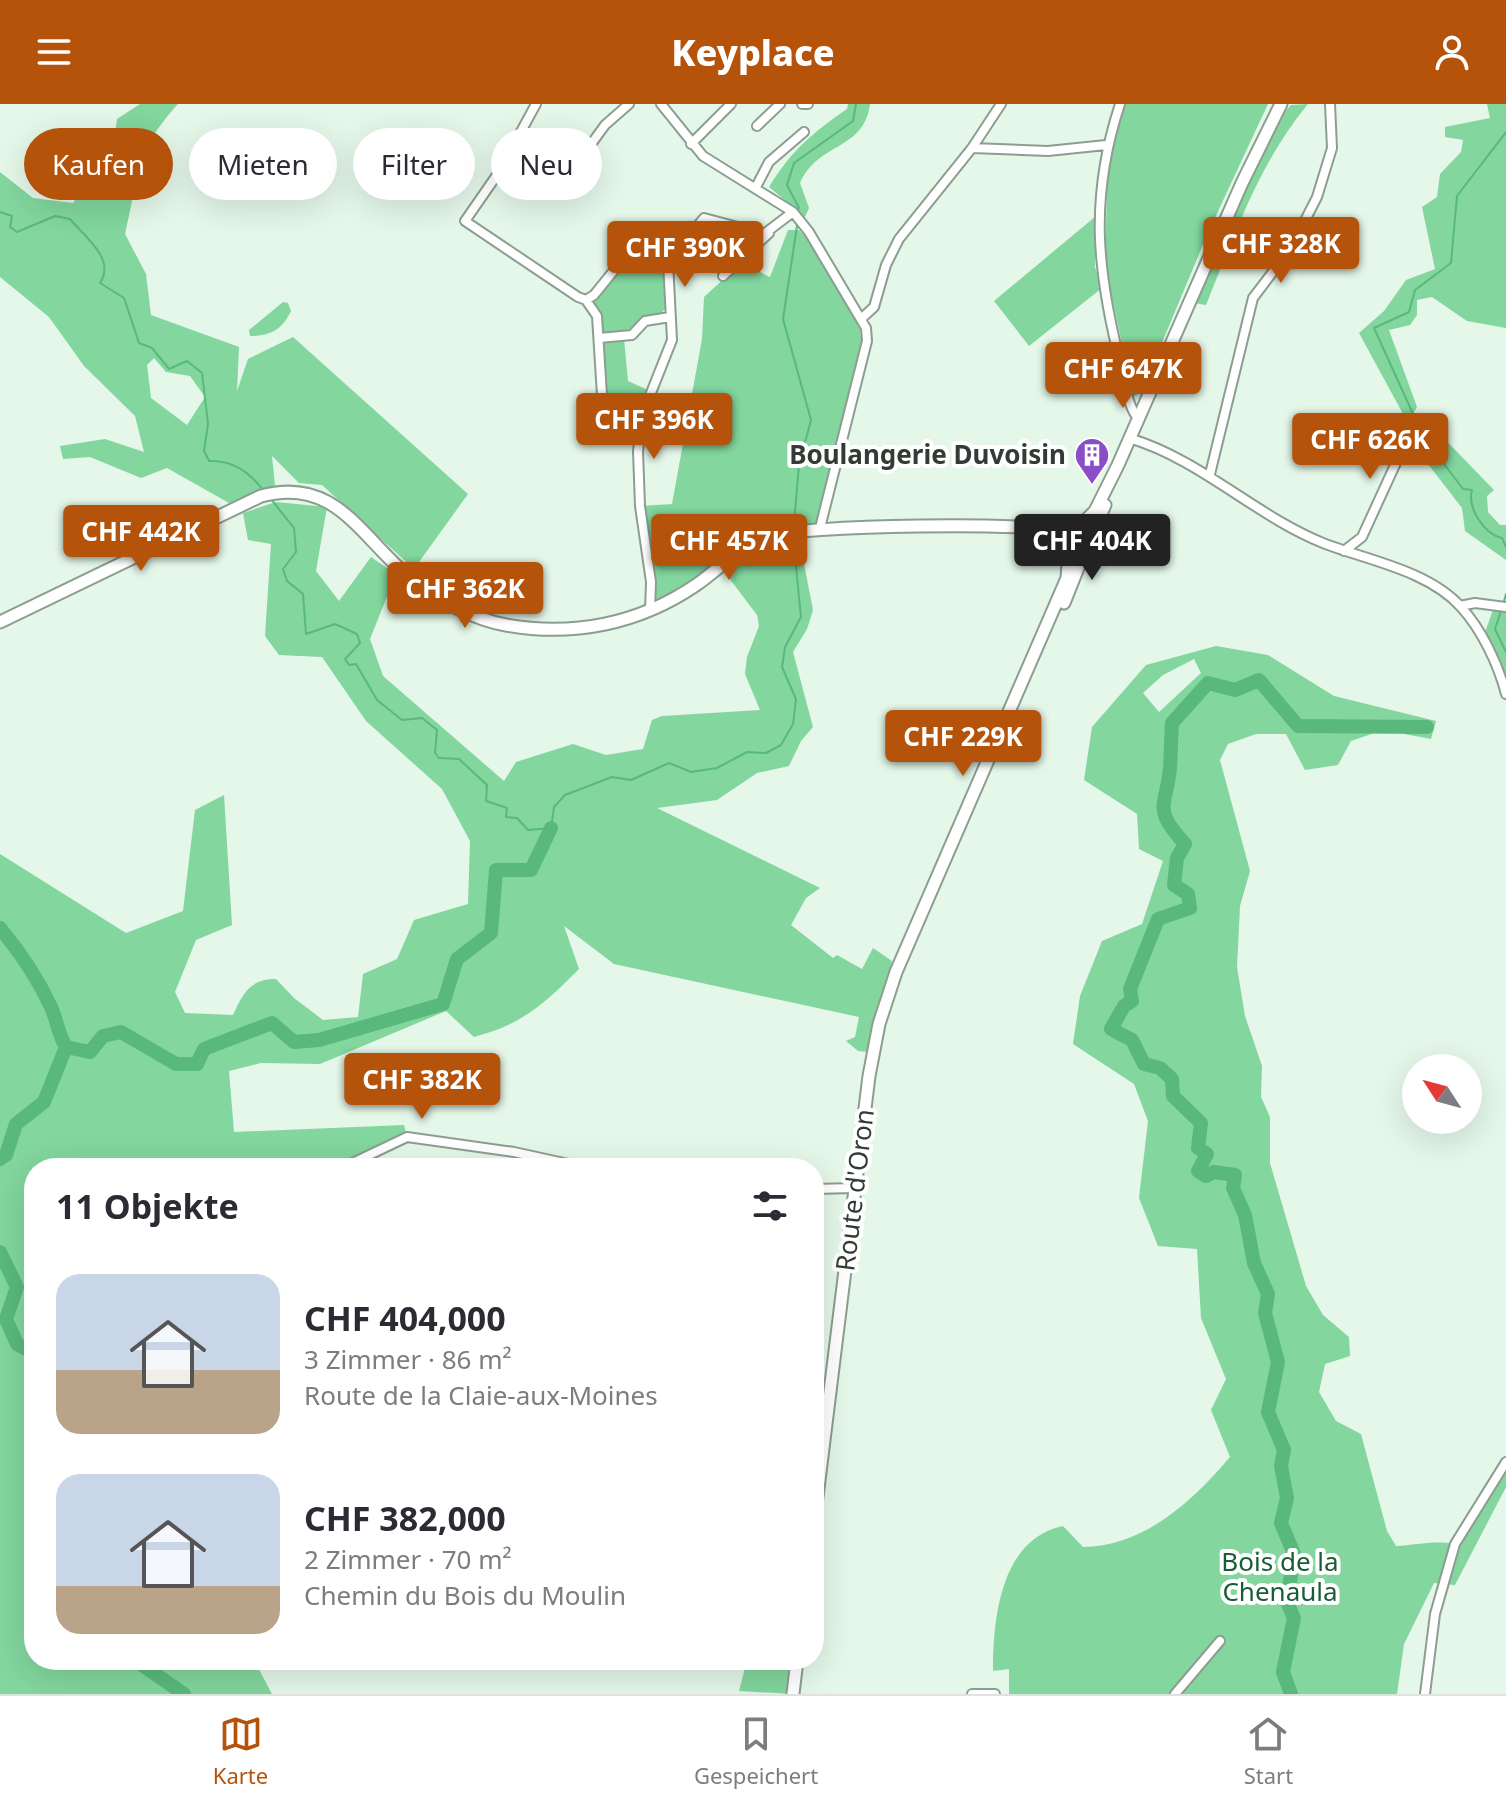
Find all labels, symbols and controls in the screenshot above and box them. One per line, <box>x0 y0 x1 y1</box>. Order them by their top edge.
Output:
text: Keyplace <box>671 28 835 77</box>
icon: menu <box>32 30 76 74</box>
icon: person <box>1430 30 1474 74</box>
chip: Kaufen <box>24 128 173 200</box>
chip: Mieten <box>189 128 337 200</box>
chip: Filter <box>353 128 475 200</box>
chip: Neu <box>491 128 602 200</box>
pin: CHF 328K <box>1198 217 1364 285</box>
pin: CHF 390K <box>602 221 768 289</box>
text: CHF 328K <box>1221 225 1341 261</box>
text: CHF 390K <box>625 229 745 265</box>
pin: CHF 647K <box>1040 342 1206 410</box>
text: CHF 647K <box>1063 350 1183 386</box>
pin: CHF 396K <box>571 393 737 461</box>
text: CHF 396K <box>594 401 714 437</box>
pin: CHF 626K <box>1287 413 1453 481</box>
text: CHF 626K <box>1310 421 1430 457</box>
place label: Boulangerie Duvoisin <box>789 436 1066 472</box>
building icon: Boulangerie Duvoisin <box>1073 436 1111 486</box>
pin: CHF 442K <box>58 505 224 573</box>
text: CHF 442K <box>81 513 201 549</box>
pin: CHF 457K <box>646 514 812 582</box>
pin: CHF 404K <box>1009 514 1175 582</box>
text: CHF 457K <box>669 522 789 558</box>
text: CHF 404K <box>1032 522 1152 558</box>
pin: CHF 362K <box>382 562 548 630</box>
text: CHF 362K <box>405 570 525 606</box>
pin: CHF 229K <box>880 710 1046 778</box>
text: CHF 229K <box>903 718 1023 754</box>
pin: CHF 382K <box>339 1053 505 1121</box>
north arrow <box>1402 1054 1482 1134</box>
map controls <box>1402 1054 1482 1134</box>
text: CHF 382K <box>362 1061 482 1097</box>
street label: Route d'Oron <box>826 1107 882 1273</box>
text: 11 Objekte <box>56 1183 239 1229</box>
icon: filters <box>748 1184 792 1228</box>
text: CHF 404,000 <box>304 1295 506 1341</box>
icon: home <box>120 1306 216 1402</box>
text: 3 Zimmer · 86 m² <box>304 1341 512 1377</box>
text: Route de la Claie-aux-Moines <box>304 1377 658 1413</box>
text: CHF 382,000 <box>304 1495 506 1541</box>
icon: home <box>120 1506 216 1602</box>
text: 2 Zimmer · 70 m² <box>304 1541 512 1577</box>
park label: Bois de la Chenaula <box>1221 1543 1339 1609</box>
text: Chemin du Bois du Moulin <box>304 1577 626 1613</box>
tab: Karte <box>213 1712 268 1790</box>
tab: Gespeichert <box>694 1712 818 1790</box>
tab: Start <box>1244 1712 1293 1790</box>

